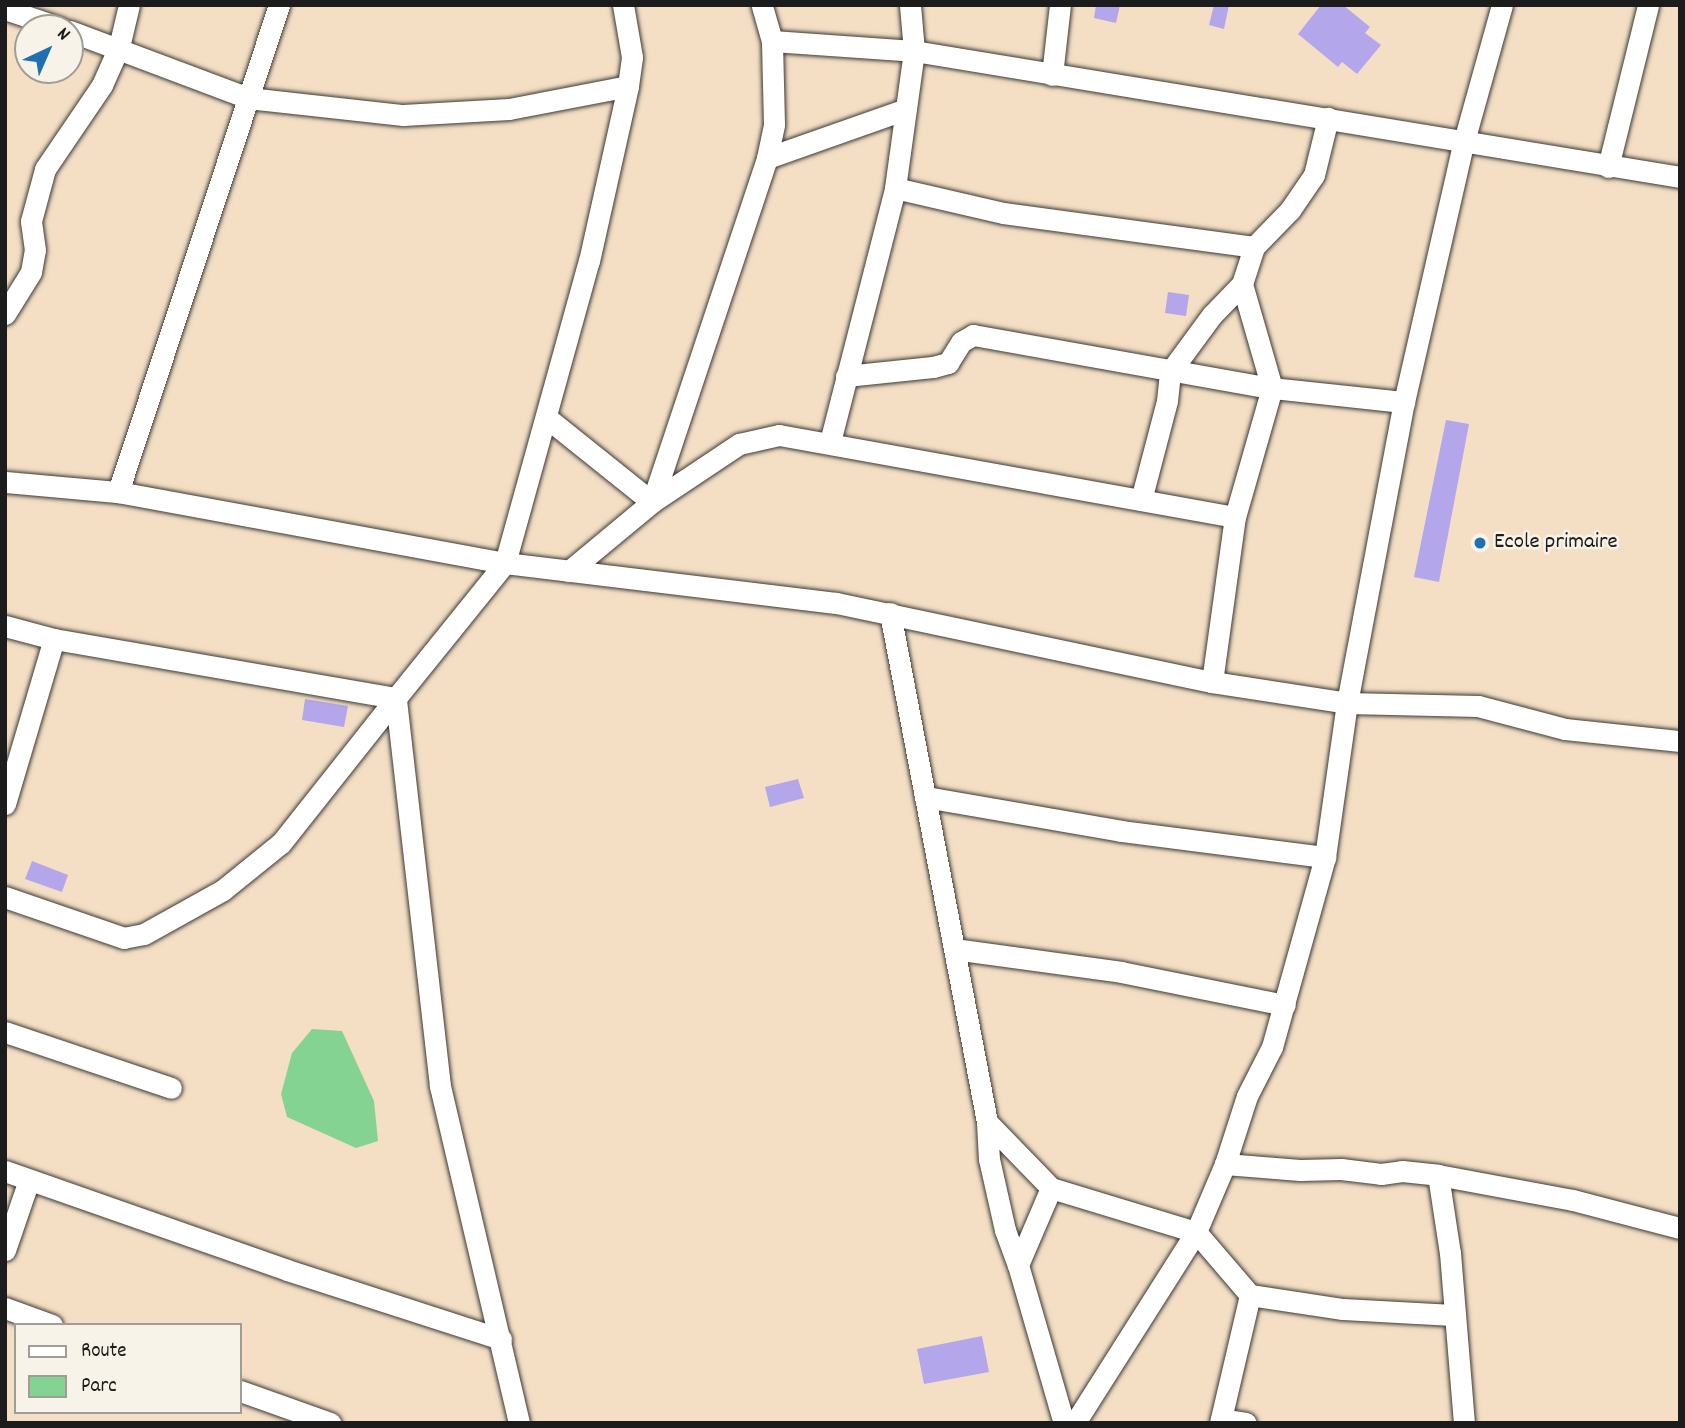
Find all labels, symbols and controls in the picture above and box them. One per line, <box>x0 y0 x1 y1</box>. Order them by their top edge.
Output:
north arrow <box>14 14 84 84</box>
text: N <box>50 22 75 48</box>
place label: Ecole primaire <box>1494 529 1618 557</box>
marker: Ecole primaire <box>1472 535 1488 551</box>
legend <box>14 1323 242 1414</box>
text: Route <box>81 1337 127 1367</box>
text: Parc <box>81 1372 117 1402</box>

